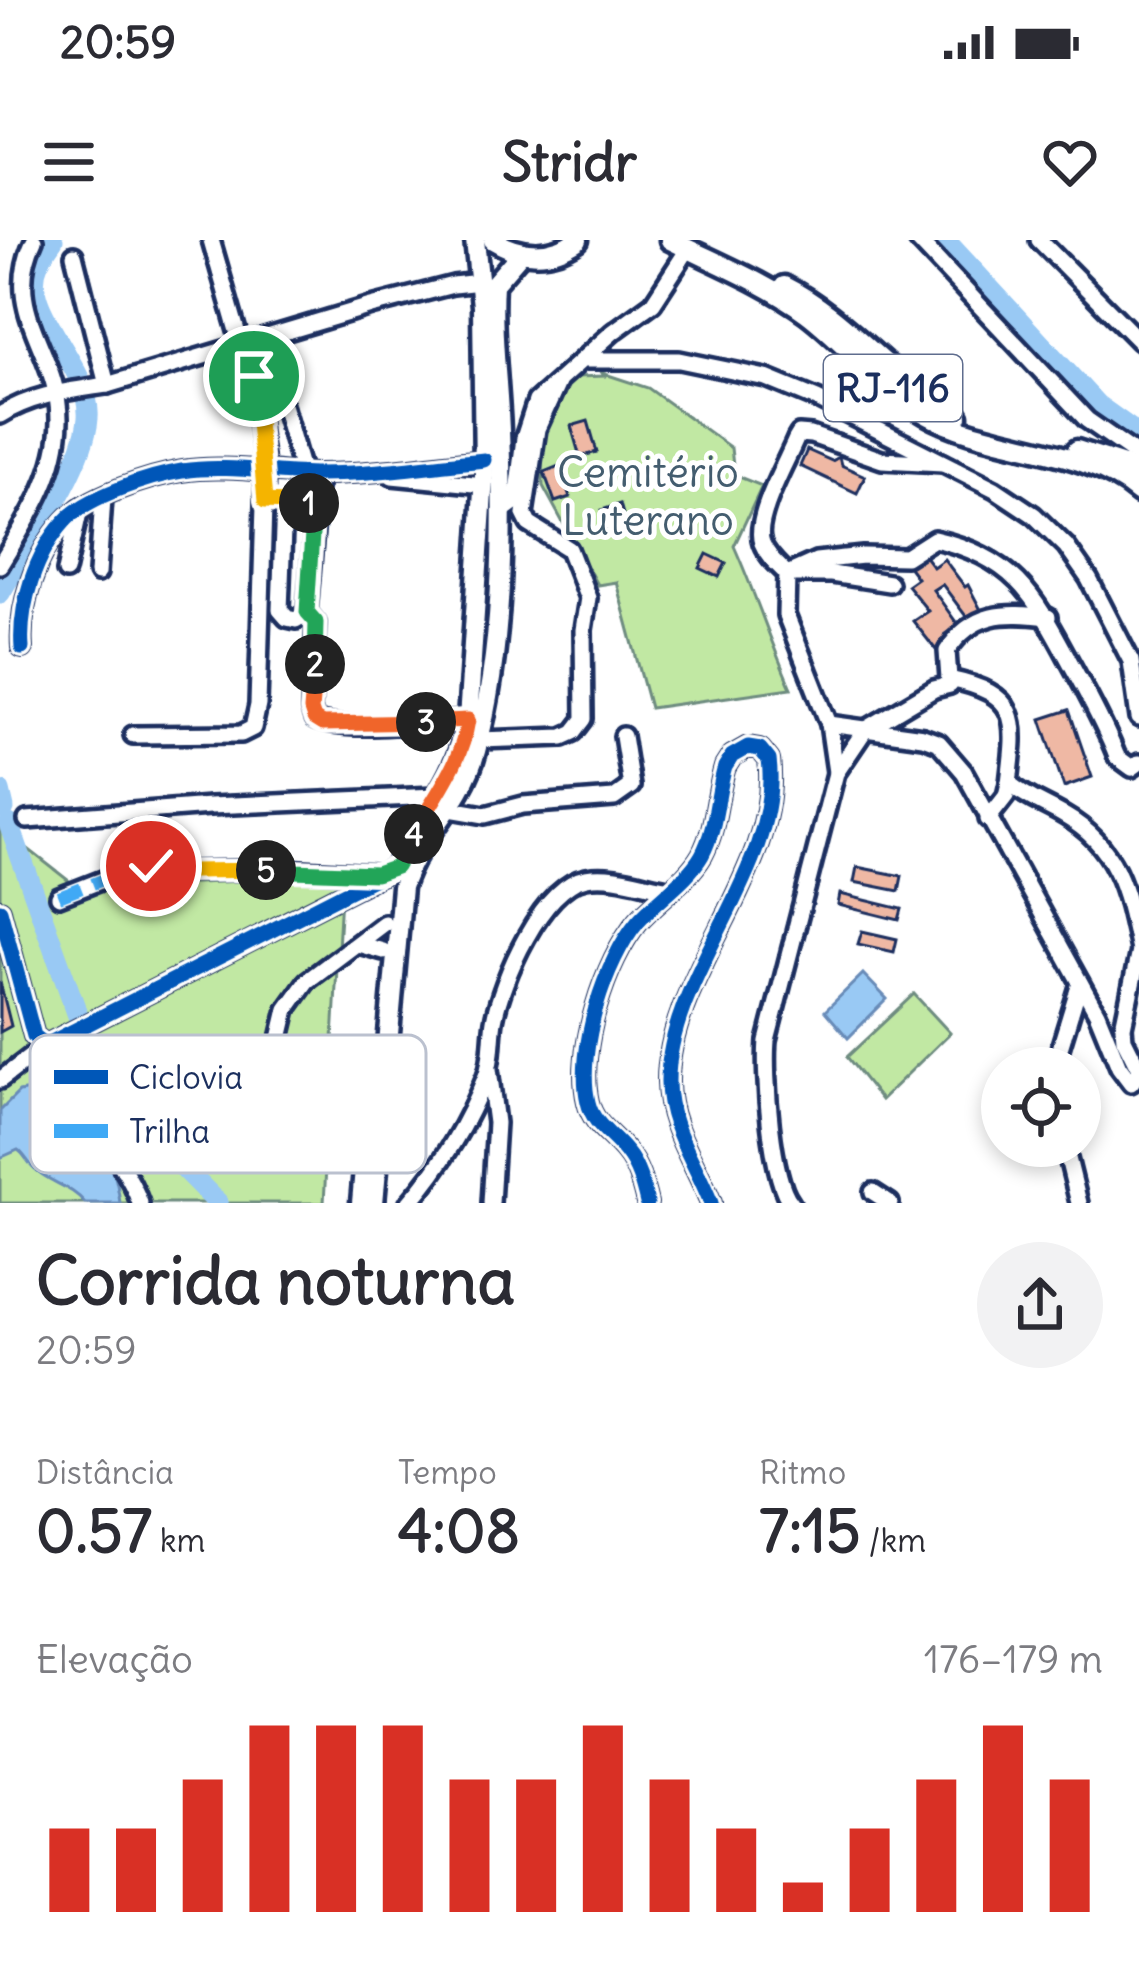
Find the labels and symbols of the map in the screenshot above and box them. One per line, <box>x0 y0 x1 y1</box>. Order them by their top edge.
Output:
pin <box>203 325 305 427</box>
road number: RJ-116 <box>824 355 962 421</box>
park label: Cemitério Luterano <box>557 446 739 546</box>
pin: 1 <box>279 473 339 533</box>
pin: 2 <box>285 634 345 694</box>
pin: 3 <box>396 692 456 752</box>
pin: 4 <box>384 804 444 864</box>
pin <box>100 815 202 917</box>
pin: 5 <box>236 840 296 900</box>
legend <box>30 1035 426 1173</box>
text: Ciclovia <box>129 1056 243 1098</box>
text: Trilha <box>129 1110 210 1152</box>

